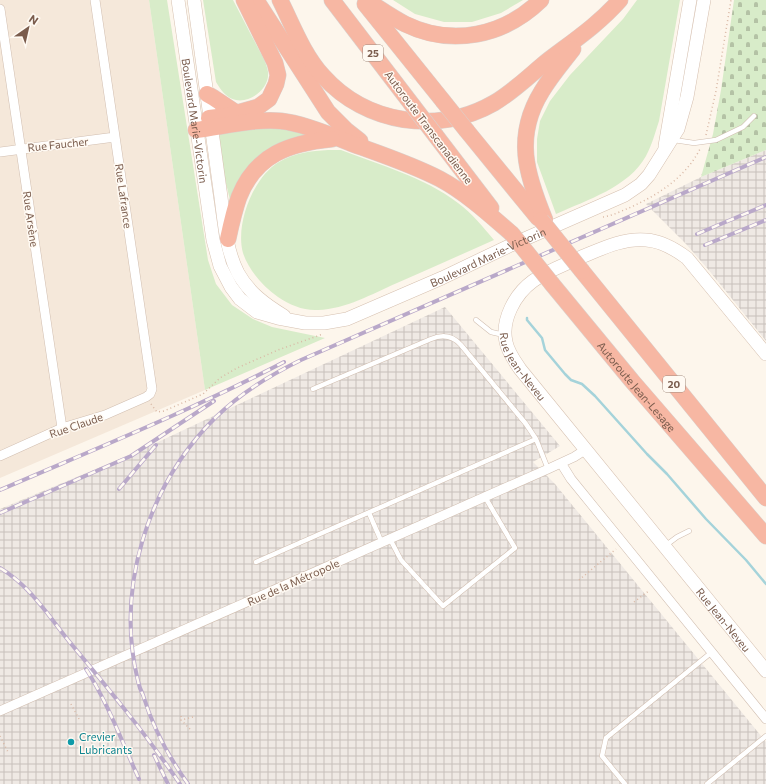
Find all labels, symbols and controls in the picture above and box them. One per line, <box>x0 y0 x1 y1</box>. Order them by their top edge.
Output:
north arrow <box>8 8 48 48</box>
text: N <box>27 12 41 27</box>
road number: 25 <box>363 45 383 61</box>
street label: Boulevard Marie-Victorin <box>180 57 211 184</box>
street label: Autoroute Transcanadienne <box>382 68 476 186</box>
street label: Rue Faucher <box>27 134 90 154</box>
street label: Rue Lafrance <box>113 163 135 229</box>
street label: Rue Arsène <box>21 190 41 248</box>
street label: Boulevard Marie-Victorin <box>428 224 547 289</box>
street label: Rue Jean-Neveu <box>498 332 549 403</box>
street label: Autoroute Jean-Lesage <box>595 338 679 434</box>
road number: 20 <box>663 376 685 392</box>
street label: Rue Claude <box>48 410 105 440</box>
street label: Rue de la Métropole <box>245 556 341 608</box>
street label: Rue Jean-Neveu <box>694 585 754 654</box>
place label: Crevier Lubricants <box>79 730 132 756</box>
marker: Crevier Lubricants <box>66 737 76 747</box>

